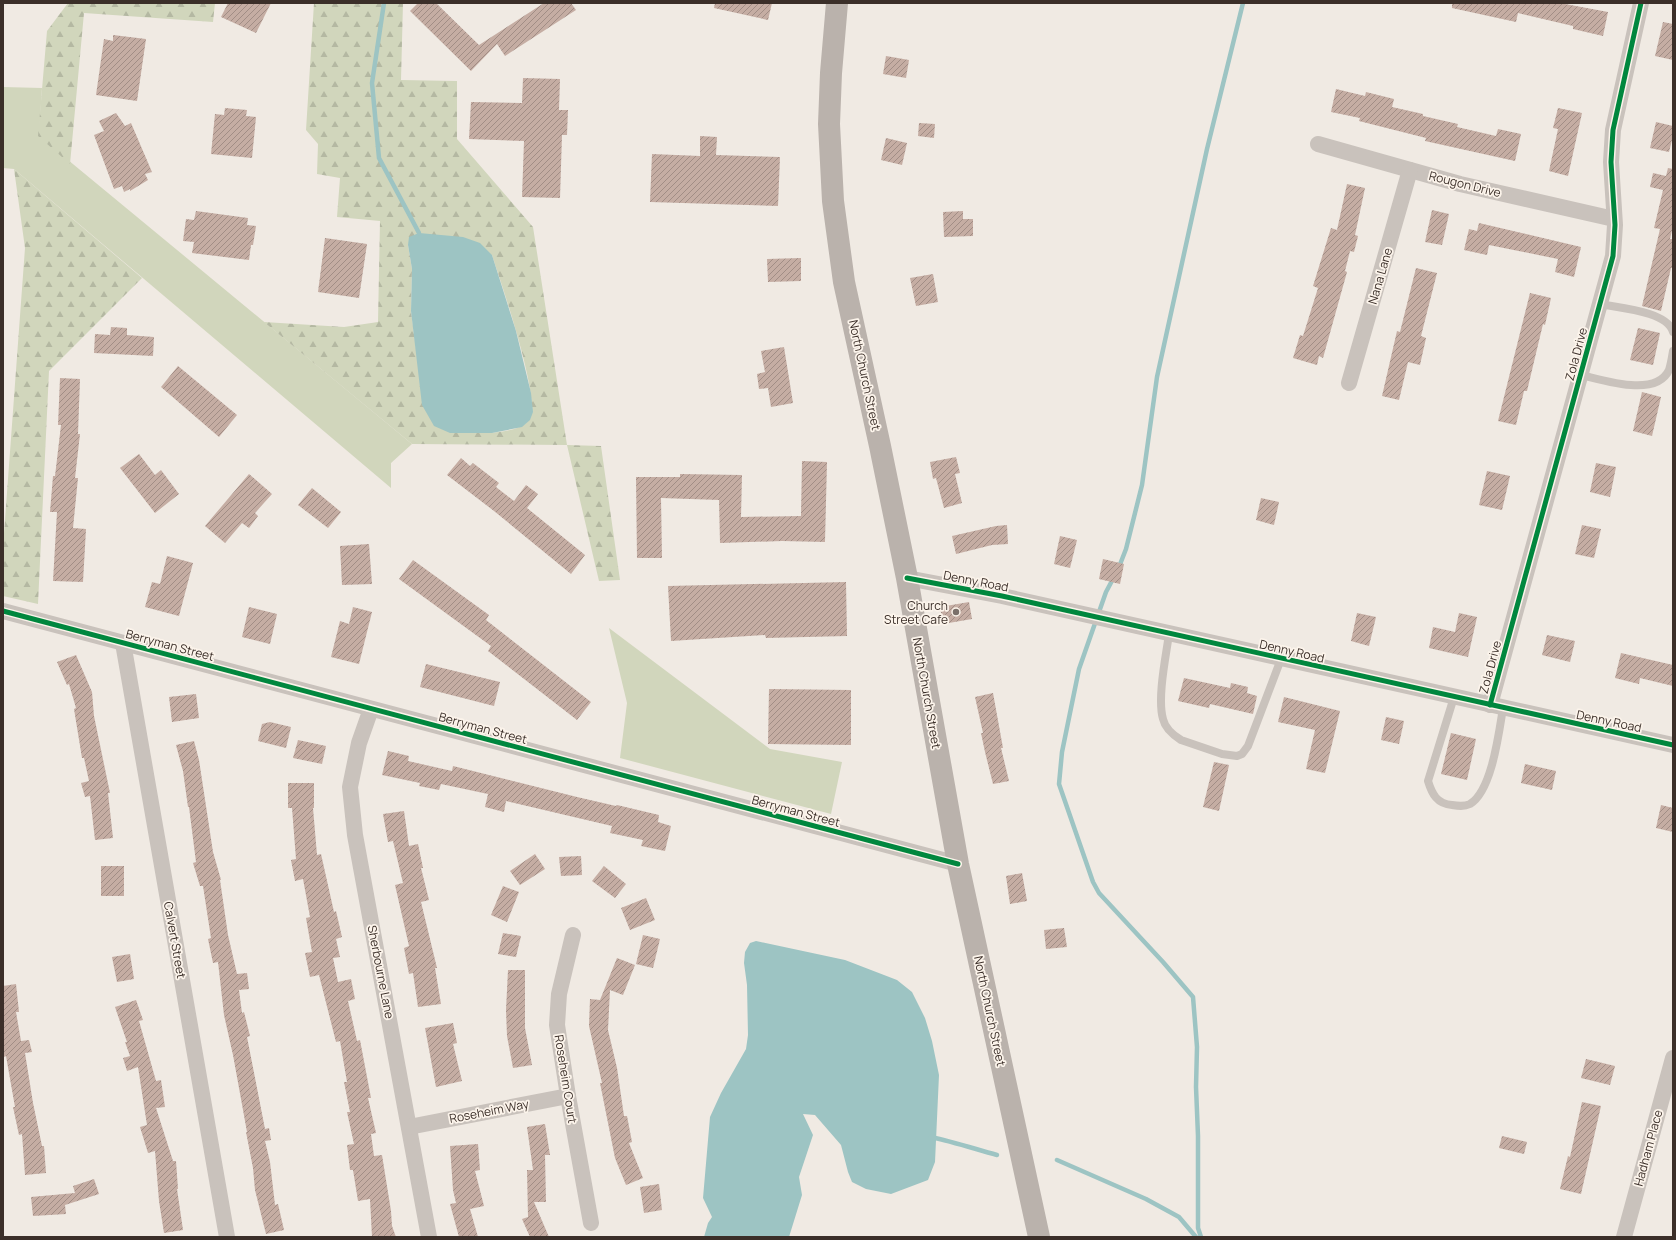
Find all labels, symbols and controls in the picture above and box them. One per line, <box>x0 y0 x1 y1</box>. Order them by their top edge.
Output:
street label: Rougon Drive <box>1427 167 1503 201</box>
street label: Nana Lane <box>1364 246 1396 306</box>
street label: North Church Street <box>845 318 885 432</box>
street label: Zola Drive <box>1561 326 1591 382</box>
street label: Denny Road <box>942 566 1010 596</box>
place label: Church Street Cafe <box>884 597 948 628</box>
marker: Church Street Cafe <box>951 607 961 617</box>
street label: Berryman Street <box>124 625 216 665</box>
street label: Denny Road <box>1258 635 1326 667</box>
street label: North Church Street <box>909 636 945 750</box>
street label: Zola Drive <box>1475 639 1505 695</box>
street label: Denny Road <box>1575 706 1643 736</box>
street label: Berryman Street <box>437 708 529 748</box>
street label: Berryman Street <box>750 791 842 831</box>
street label: Calvert Street <box>160 900 190 980</box>
street label: Sherbourne Lane <box>364 924 398 1020</box>
street label: North Church Street <box>970 954 1010 1068</box>
street label: Roseheim Court <box>551 1034 581 1125</box>
street label: Roseheim Way <box>448 1095 531 1127</box>
street label: Hadham Place <box>1630 1108 1666 1188</box>

